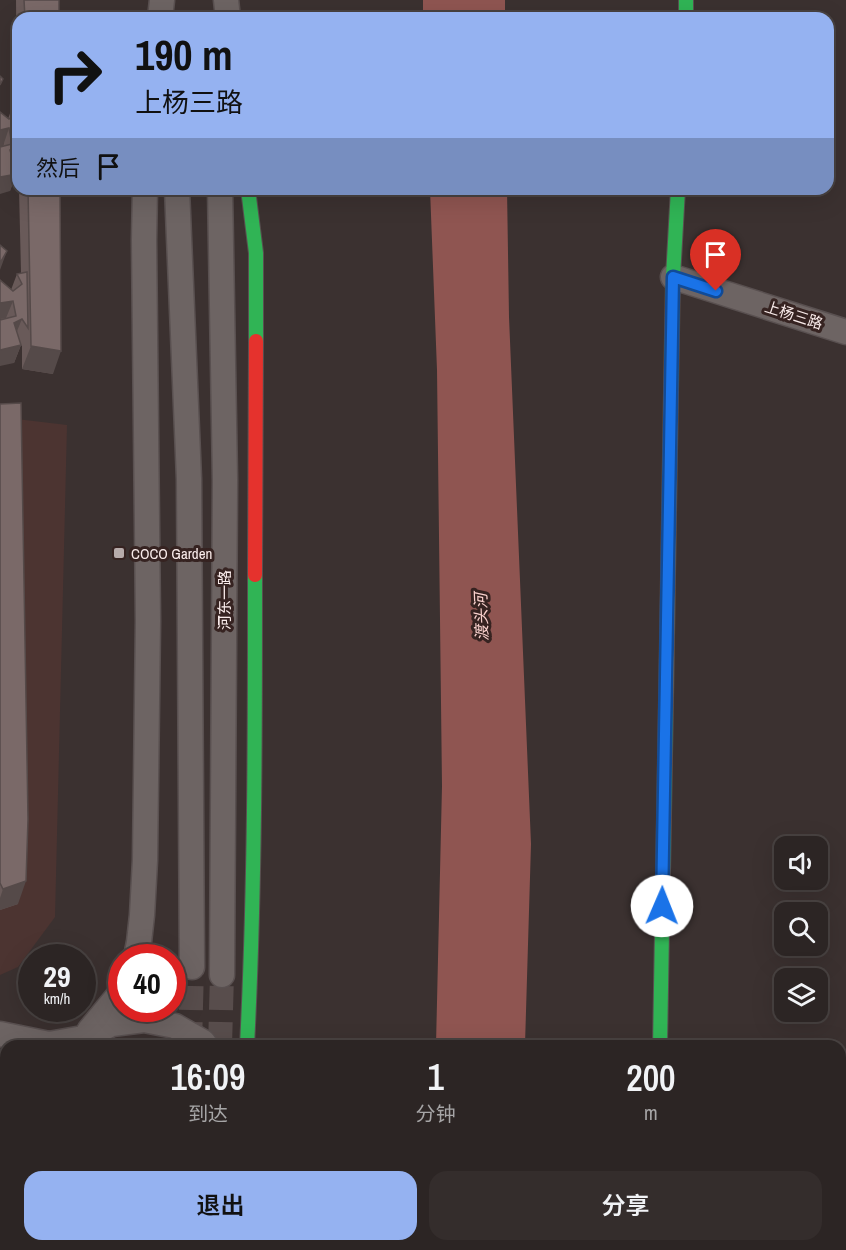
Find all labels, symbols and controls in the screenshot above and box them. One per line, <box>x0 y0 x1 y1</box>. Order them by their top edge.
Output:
text: 190 m <box>135 27 233 83</box>
icon: right <box>36 36 114 114</box>
text: 上杨三路 <box>135 84 243 120</box>
icon: arrive <box>92 150 125 183</box>
text: 然后 <box>36 153 80 183</box>
pin <box>690 229 741 291</box>
icon: arrive <box>699 238 732 271</box>
street label: 上杨三路 <box>762 296 826 334</box>
place label: COCO Garden <box>131 543 212 564</box>
marker: COCO Garden <box>112 546 126 560</box>
street label: 河东一路 <box>214 570 235 630</box>
water label: 渡头河 <box>469 590 493 641</box>
map controls <box>774 836 828 1022</box>
button: sound <box>774 836 828 890</box>
position arrow <box>630 874 694 938</box>
button: search <box>774 902 828 956</box>
speed limit sign: 40 <box>108 944 186 1022</box>
text: 29 <box>43 956 71 996</box>
button: layers <box>774 968 828 1022</box>
text: km/h <box>44 988 70 1009</box>
text: 16:09 <box>170 1053 245 1101</box>
text: 1 <box>428 1053 444 1101</box>
text: 200 <box>626 1054 676 1102</box>
text: m <box>644 1099 658 1126</box>
text: 到达 <box>188 1100 228 1127</box>
text: 分钟 <box>416 1100 456 1127</box>
button: 退出 <box>24 1171 417 1240</box>
button: 分享 <box>429 1171 822 1240</box>

